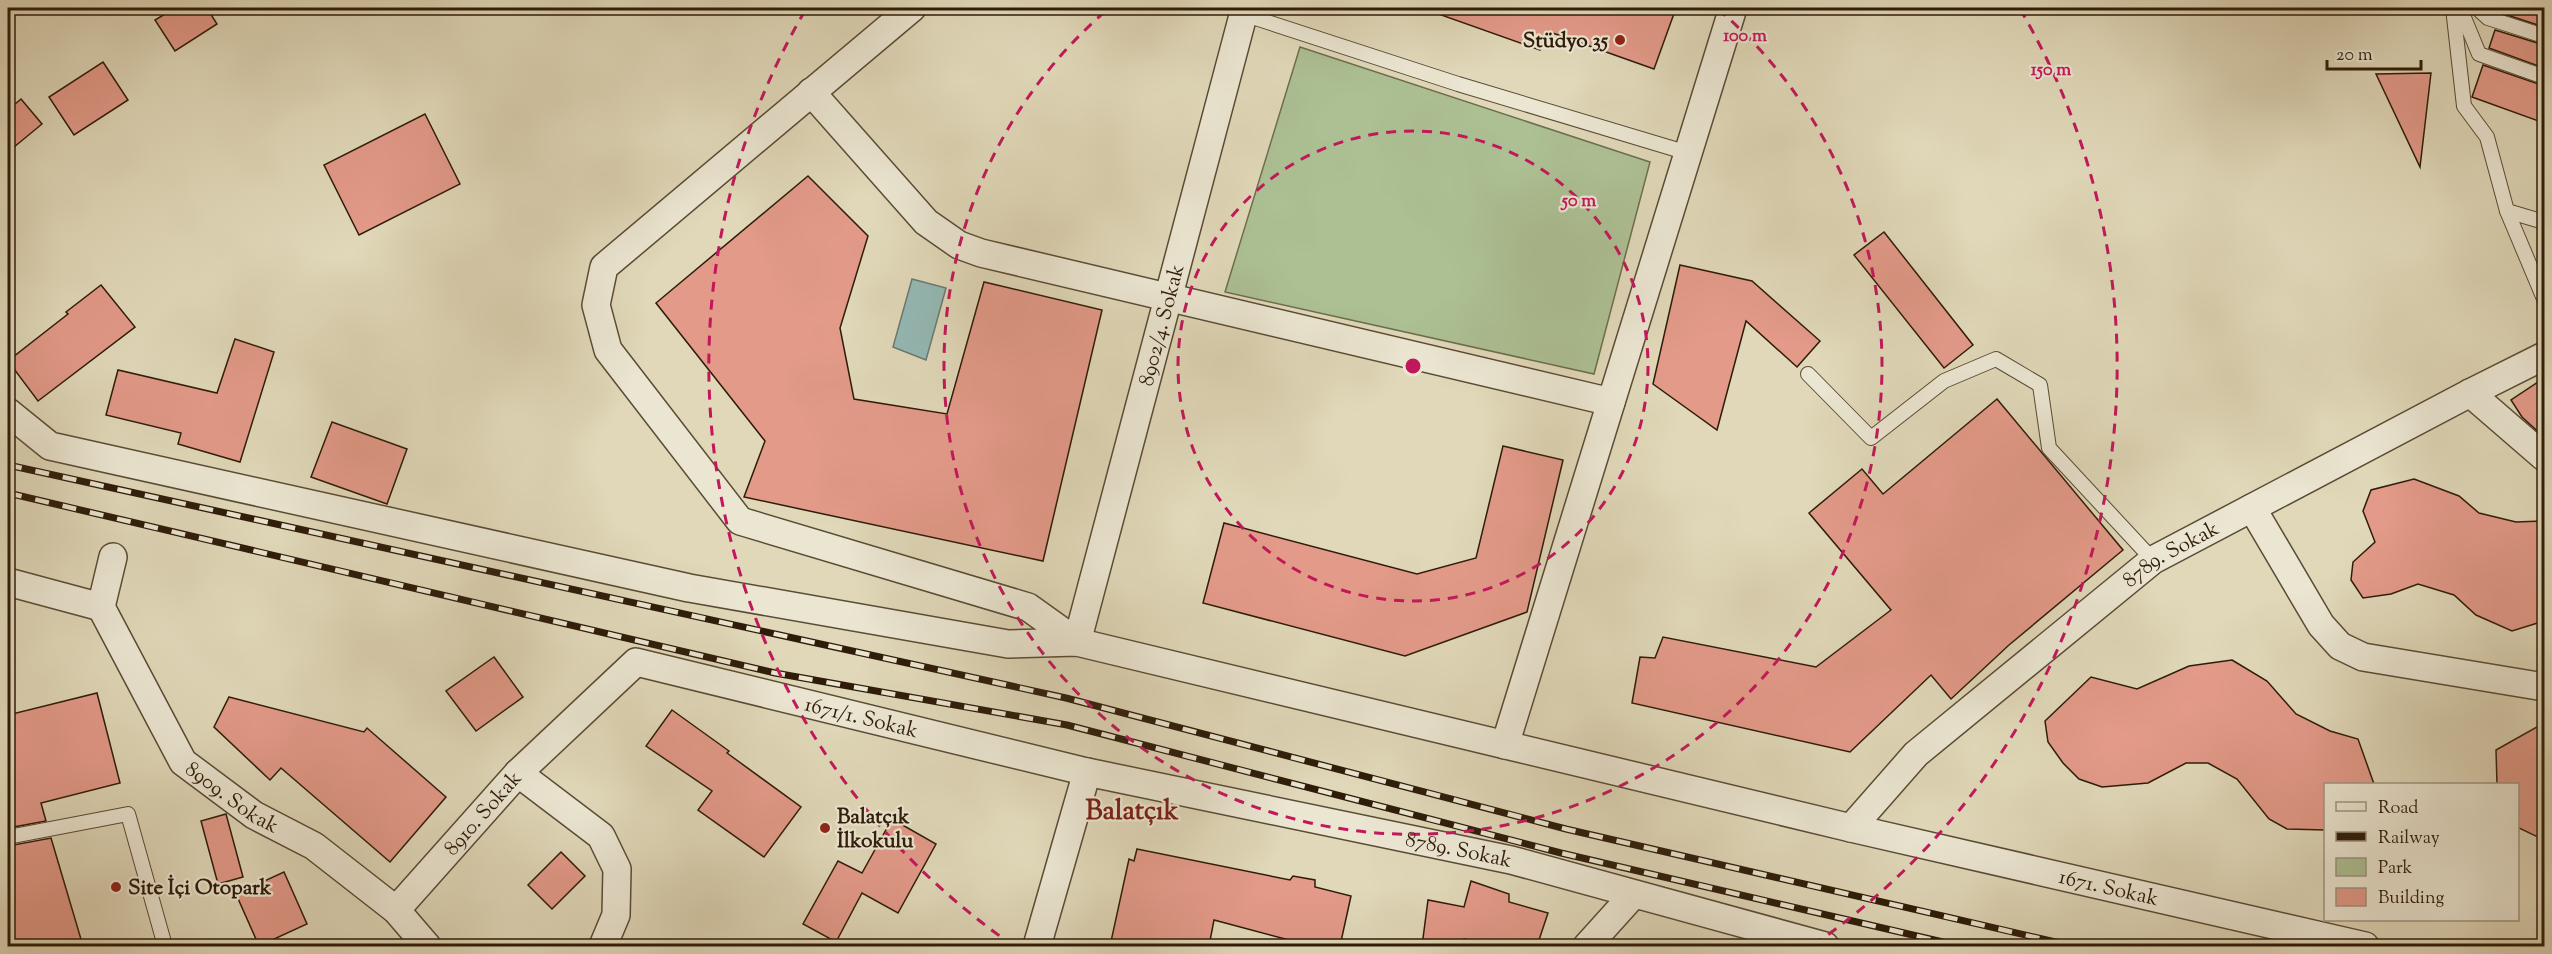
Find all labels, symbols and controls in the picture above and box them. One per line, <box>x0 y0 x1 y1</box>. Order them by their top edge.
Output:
text: 100 m <box>1723 24 1767 50</box>
place label: Stüdyo 35 <box>1523 27 1609 57</box>
marker: Stüdyo 35 <box>1613 33 1627 47</box>
scale bar <box>2327 33 2422 71</box>
text: 20 m <box>2336 43 2373 69</box>
text: 150 m <box>2031 58 2071 84</box>
text: 50 m <box>1560 189 1596 215</box>
street label: 8902/4. Sokak <box>1132 261 1194 390</box>
centre of rings <box>1403 356 1423 376</box>
street label: 8789. Sokak <box>2117 515 2225 596</box>
street label: 1671/1. Sokak <box>801 691 921 747</box>
street label: 8909. Sokak <box>178 755 284 842</box>
street label: 8910. Sokak <box>438 765 530 863</box>
legend <box>2324 783 2519 921</box>
district label: Balatçık <box>1086 793 1179 832</box>
text: Road <box>2378 796 2418 822</box>
place label: Balatçık İlkokulu <box>837 803 914 857</box>
marker: Balatçık İlkokulu <box>818 821 832 835</box>
street label: 8789. Sokak <box>1403 825 1515 877</box>
text: Railway <box>2378 826 2440 852</box>
text: Park <box>2378 856 2413 882</box>
street label: 1671. Sokak <box>2055 863 2162 915</box>
place label: Site İçi Otopark <box>128 874 272 904</box>
marker: Site İçi Otopark <box>109 880 123 894</box>
text: Building <box>2378 886 2444 912</box>

